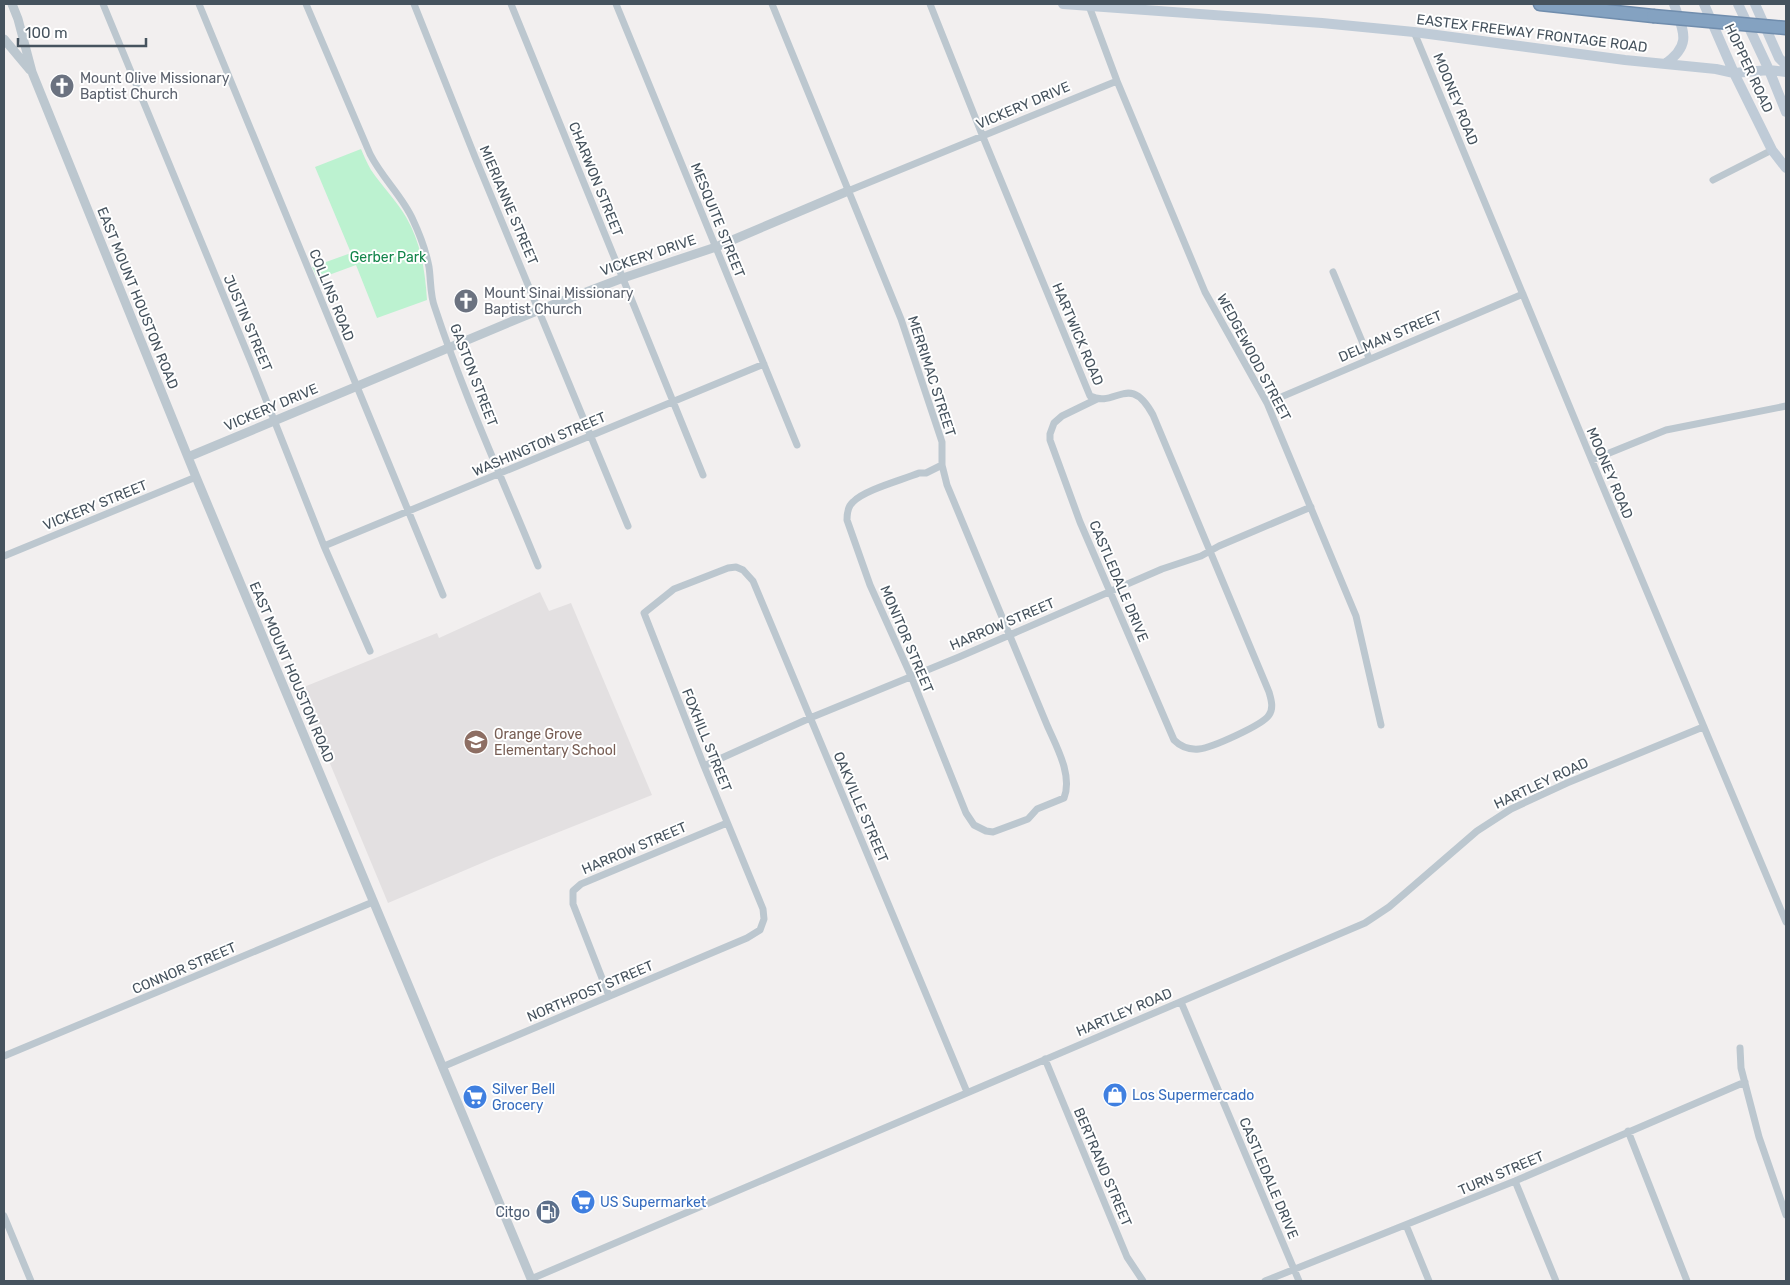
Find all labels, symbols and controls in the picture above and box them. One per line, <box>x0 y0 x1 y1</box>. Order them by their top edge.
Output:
street label: EASTEX FREEWAY FRONTAGE ROAD <box>1415 11 1648 56</box>
scale bar <box>18 15 145 47</box>
street label: HOPPER ROAD <box>1721 21 1777 115</box>
text: 100 m <box>25 24 67 42</box>
street label: MOONEY ROAD <box>1429 51 1482 148</box>
place label: Mount Olive Missionary Baptist Church <box>80 70 230 103</box>
church icon: Mount Olive Missionary Baptist Church <box>49 73 75 99</box>
street label: VICKERY DRIVE <box>974 78 1073 133</box>
street label: CHARWON STREET <box>565 119 626 239</box>
street label: MIERIANNE STREET <box>476 143 541 267</box>
street label: MESQUITE STREET <box>687 160 748 280</box>
street label: EAST MOUNT HOUSTON ROAD <box>93 205 182 392</box>
street label: VICKERY DRIVE <box>598 231 698 280</box>
street label: COLLINS ROAD <box>305 247 358 344</box>
park label: Gerber Park <box>350 249 427 266</box>
street label: JUSTIN STREET <box>220 272 276 374</box>
street label: HARTWICK ROAD <box>1048 280 1107 388</box>
place label: Mount Sinai Missionary Baptist Church <box>484 285 634 318</box>
church icon: Mount Sinai Missionary Baptist Church <box>453 288 479 314</box>
street label: WEDGEWOOD STREET <box>1213 291 1294 424</box>
street label: DELMAN STREET <box>1336 307 1444 366</box>
street label: MERRIMAC STREET <box>904 314 959 439</box>
street label: GASTON STREET <box>446 321 501 429</box>
street label: VICKERY DRIVE <box>222 380 321 435</box>
street label: WASHINGTON STREET <box>470 409 608 480</box>
street label: MOONEY ROAD <box>1583 425 1636 522</box>
street label: VICKERY STREET <box>41 477 150 534</box>
street label: CASTLEDALE DRIVE <box>1085 518 1152 645</box>
street label: EAST MOUNT HOUSTON ROAD <box>246 579 337 765</box>
street label: MONITOR STREET <box>876 583 937 695</box>
street label: HARROW STREET <box>947 595 1057 654</box>
street label: FOXHILL STREET <box>678 686 735 794</box>
place label: Orange Grove Elementary School <box>494 726 616 759</box>
school or university icon: Orange Grove Elementary School <box>463 729 489 755</box>
street label: OAKVILLE STREET <box>830 749 892 865</box>
street label: HARTLEY ROAD <box>1491 754 1591 813</box>
street label: HARROW STREET <box>579 819 689 878</box>
street label: CONNOR STREET <box>130 939 239 998</box>
street label: NORTHPOST STREET <box>524 957 656 1026</box>
street label: HARTLEY ROAD <box>1074 985 1175 1040</box>
place label: Silver Bell Grocery <box>492 1081 555 1114</box>
shop icon: Los Supermercado <box>1102 1082 1128 1108</box>
supermarket icon: Silver Bell Grocery <box>462 1084 488 1110</box>
place label: Los Supermercado <box>1132 1087 1254 1104</box>
street label: BERTRAND STREET <box>1070 1105 1135 1229</box>
street label: CASTLEDALE DRIVE <box>1235 1115 1302 1242</box>
street label: TURN STREET <box>1456 1148 1546 1199</box>
supermarket icon: US Supermarket <box>570 1189 596 1215</box>
place label: US Supermarket <box>600 1194 707 1211</box>
fuel station icon: Citgo <box>535 1199 561 1225</box>
place label: Citgo <box>495 1204 530 1221</box>

